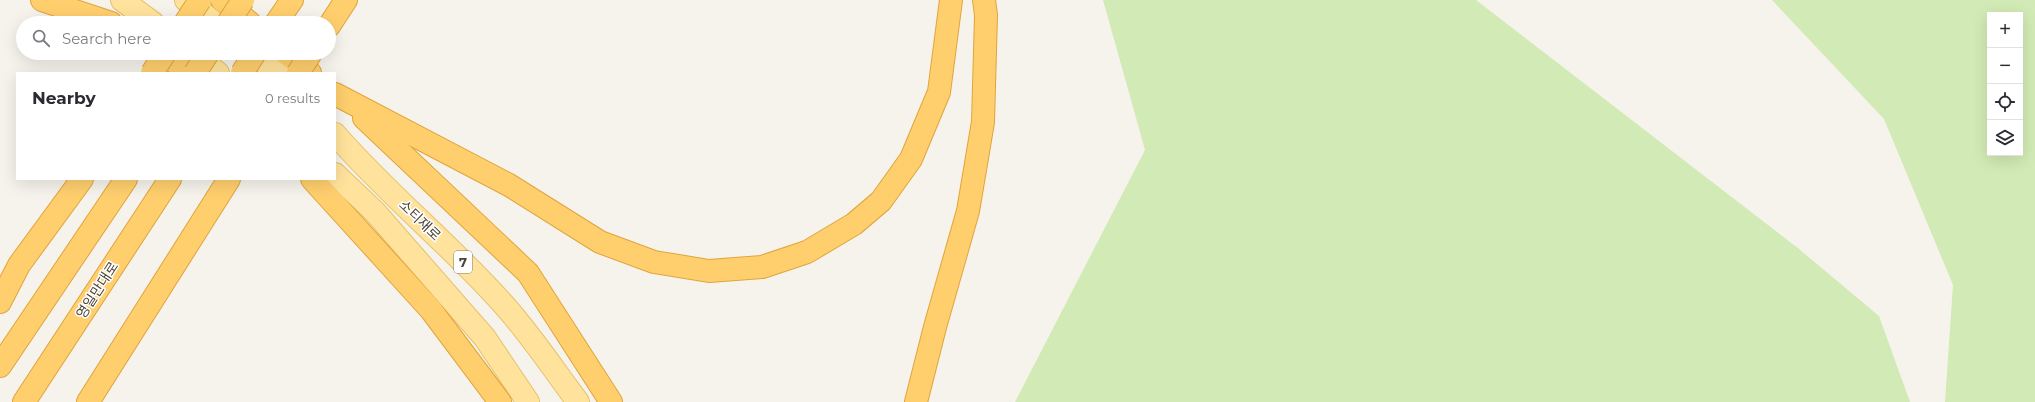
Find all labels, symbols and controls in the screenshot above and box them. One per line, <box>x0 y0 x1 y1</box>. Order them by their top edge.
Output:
map controls <box>1987 12 2023 156</box>
button: + <box>1987 12 2023 48</box>
search box <box>16 16 336 60</box>
icon: search <box>30 27 52 49</box>
text: Search here <box>62 29 151 48</box>
button: − <box>1987 48 2023 84</box>
button: locate <box>1987 84 2023 120</box>
text: Nearby <box>32 88 96 108</box>
text: 0 results <box>265 90 320 106</box>
button: layers <box>1987 120 2023 156</box>
street label: 소티재로 <box>395 196 445 244</box>
road number: 7 <box>454 251 472 273</box>
street label: 영일만대로 <box>72 258 122 322</box>

